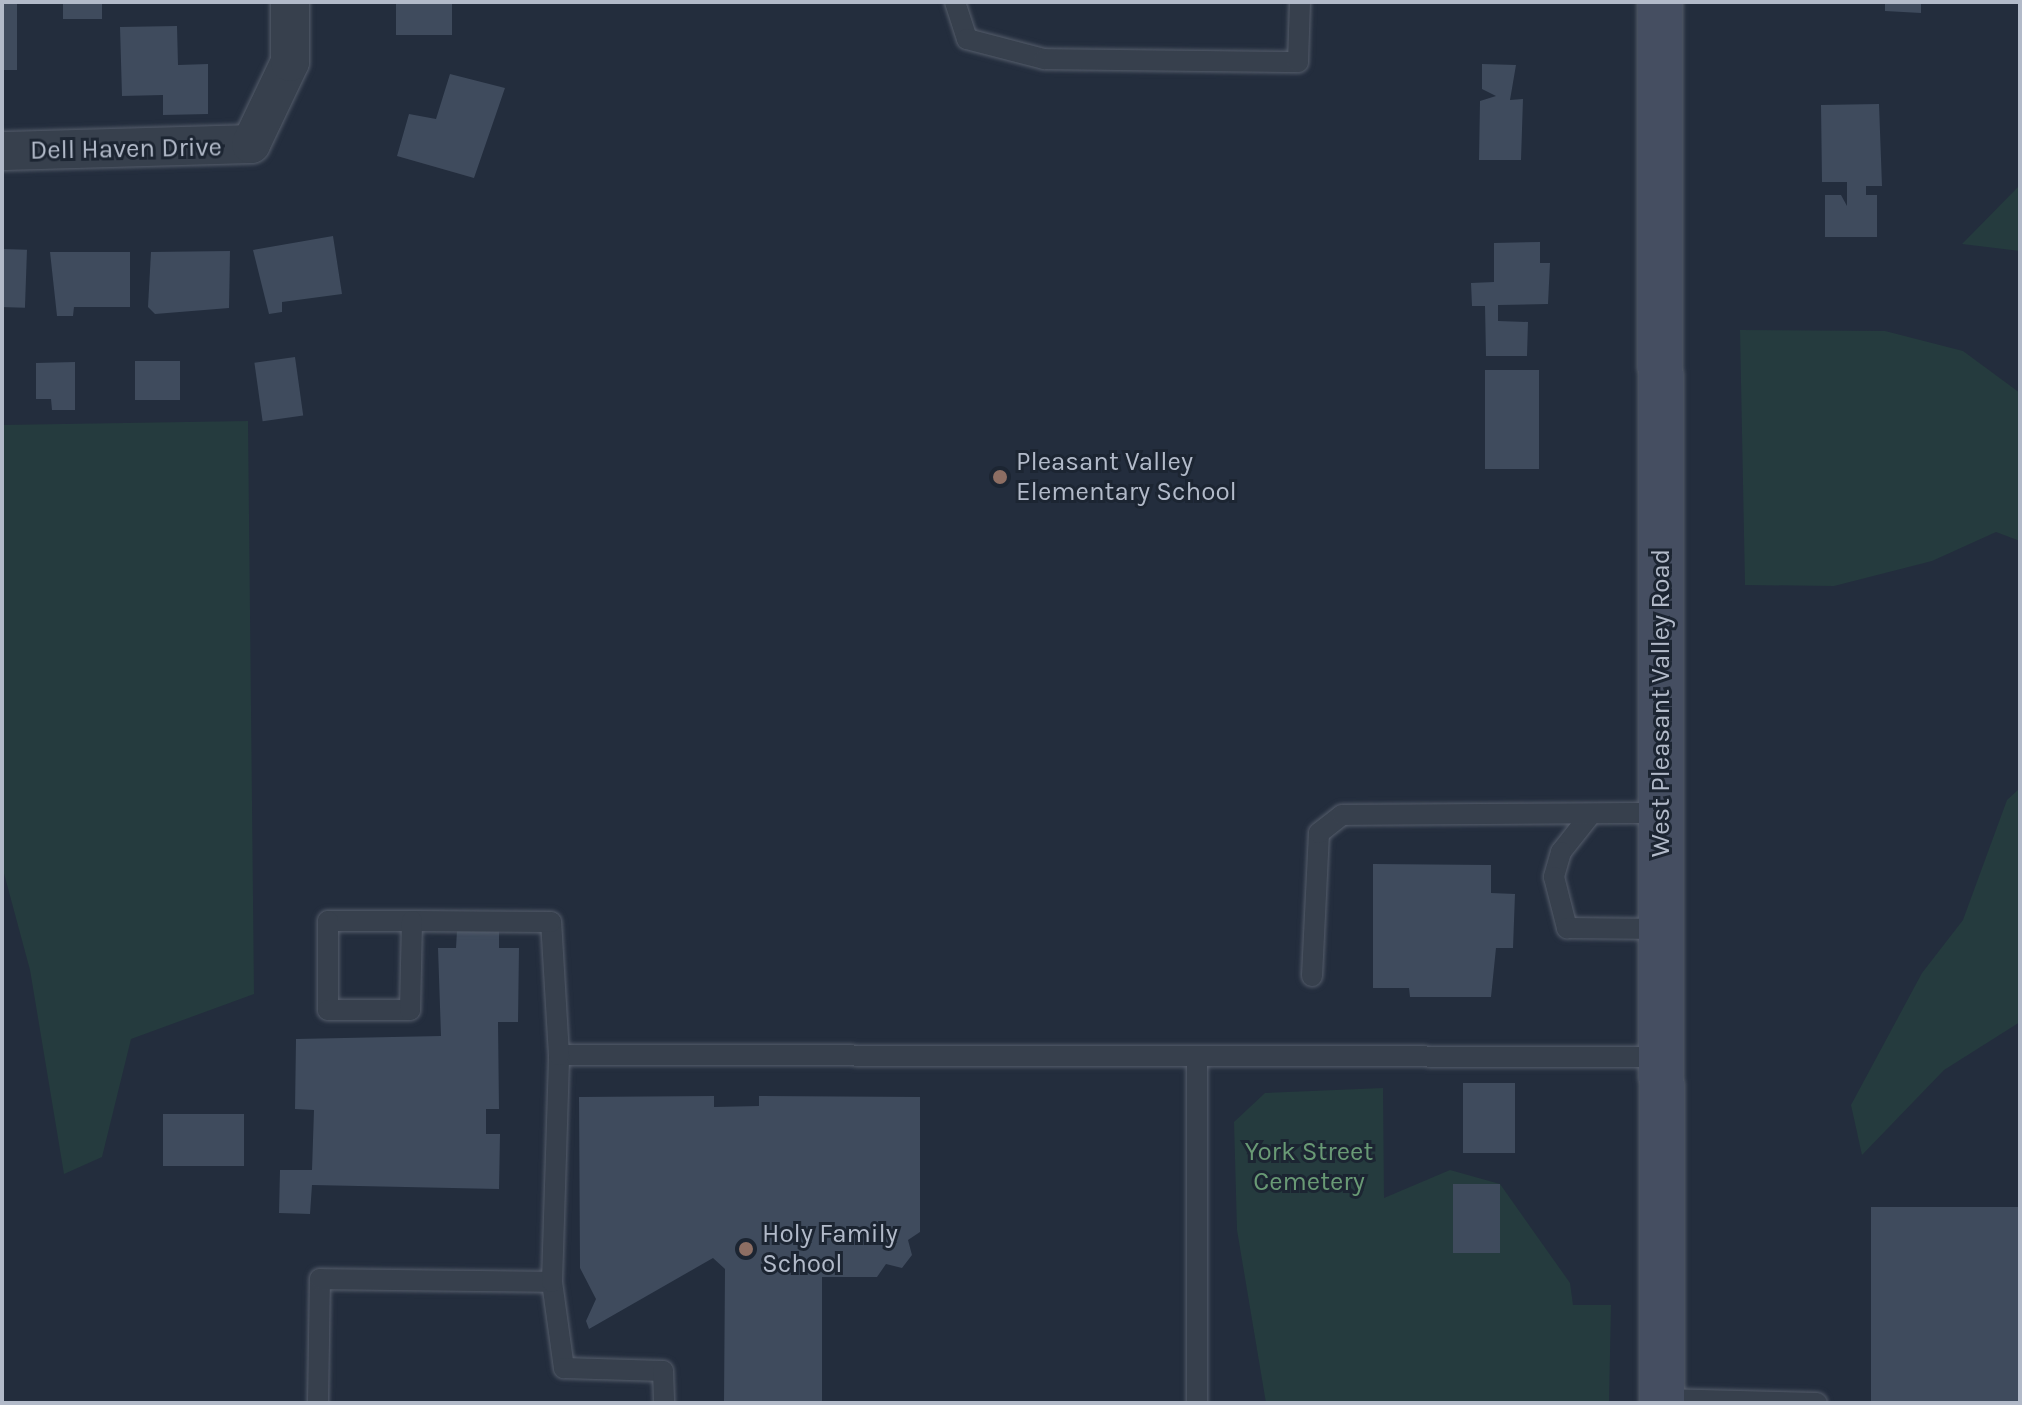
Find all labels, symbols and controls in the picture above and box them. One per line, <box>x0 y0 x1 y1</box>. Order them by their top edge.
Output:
street label: Dell Haven Drive <box>30 132 222 166</box>
place label: Pleasant Valley Elementary School <box>1016 446 1237 508</box>
marker: Pleasant Valley Elementary School <box>991 468 1009 486</box>
street label: West Pleasant Valley Road <box>1645 549 1677 857</box>
park label: York Street Cemetery <box>1245 1136 1373 1198</box>
place label: Holy Family School <box>762 1218 898 1280</box>
marker: Holy Family School <box>737 1240 755 1258</box>

